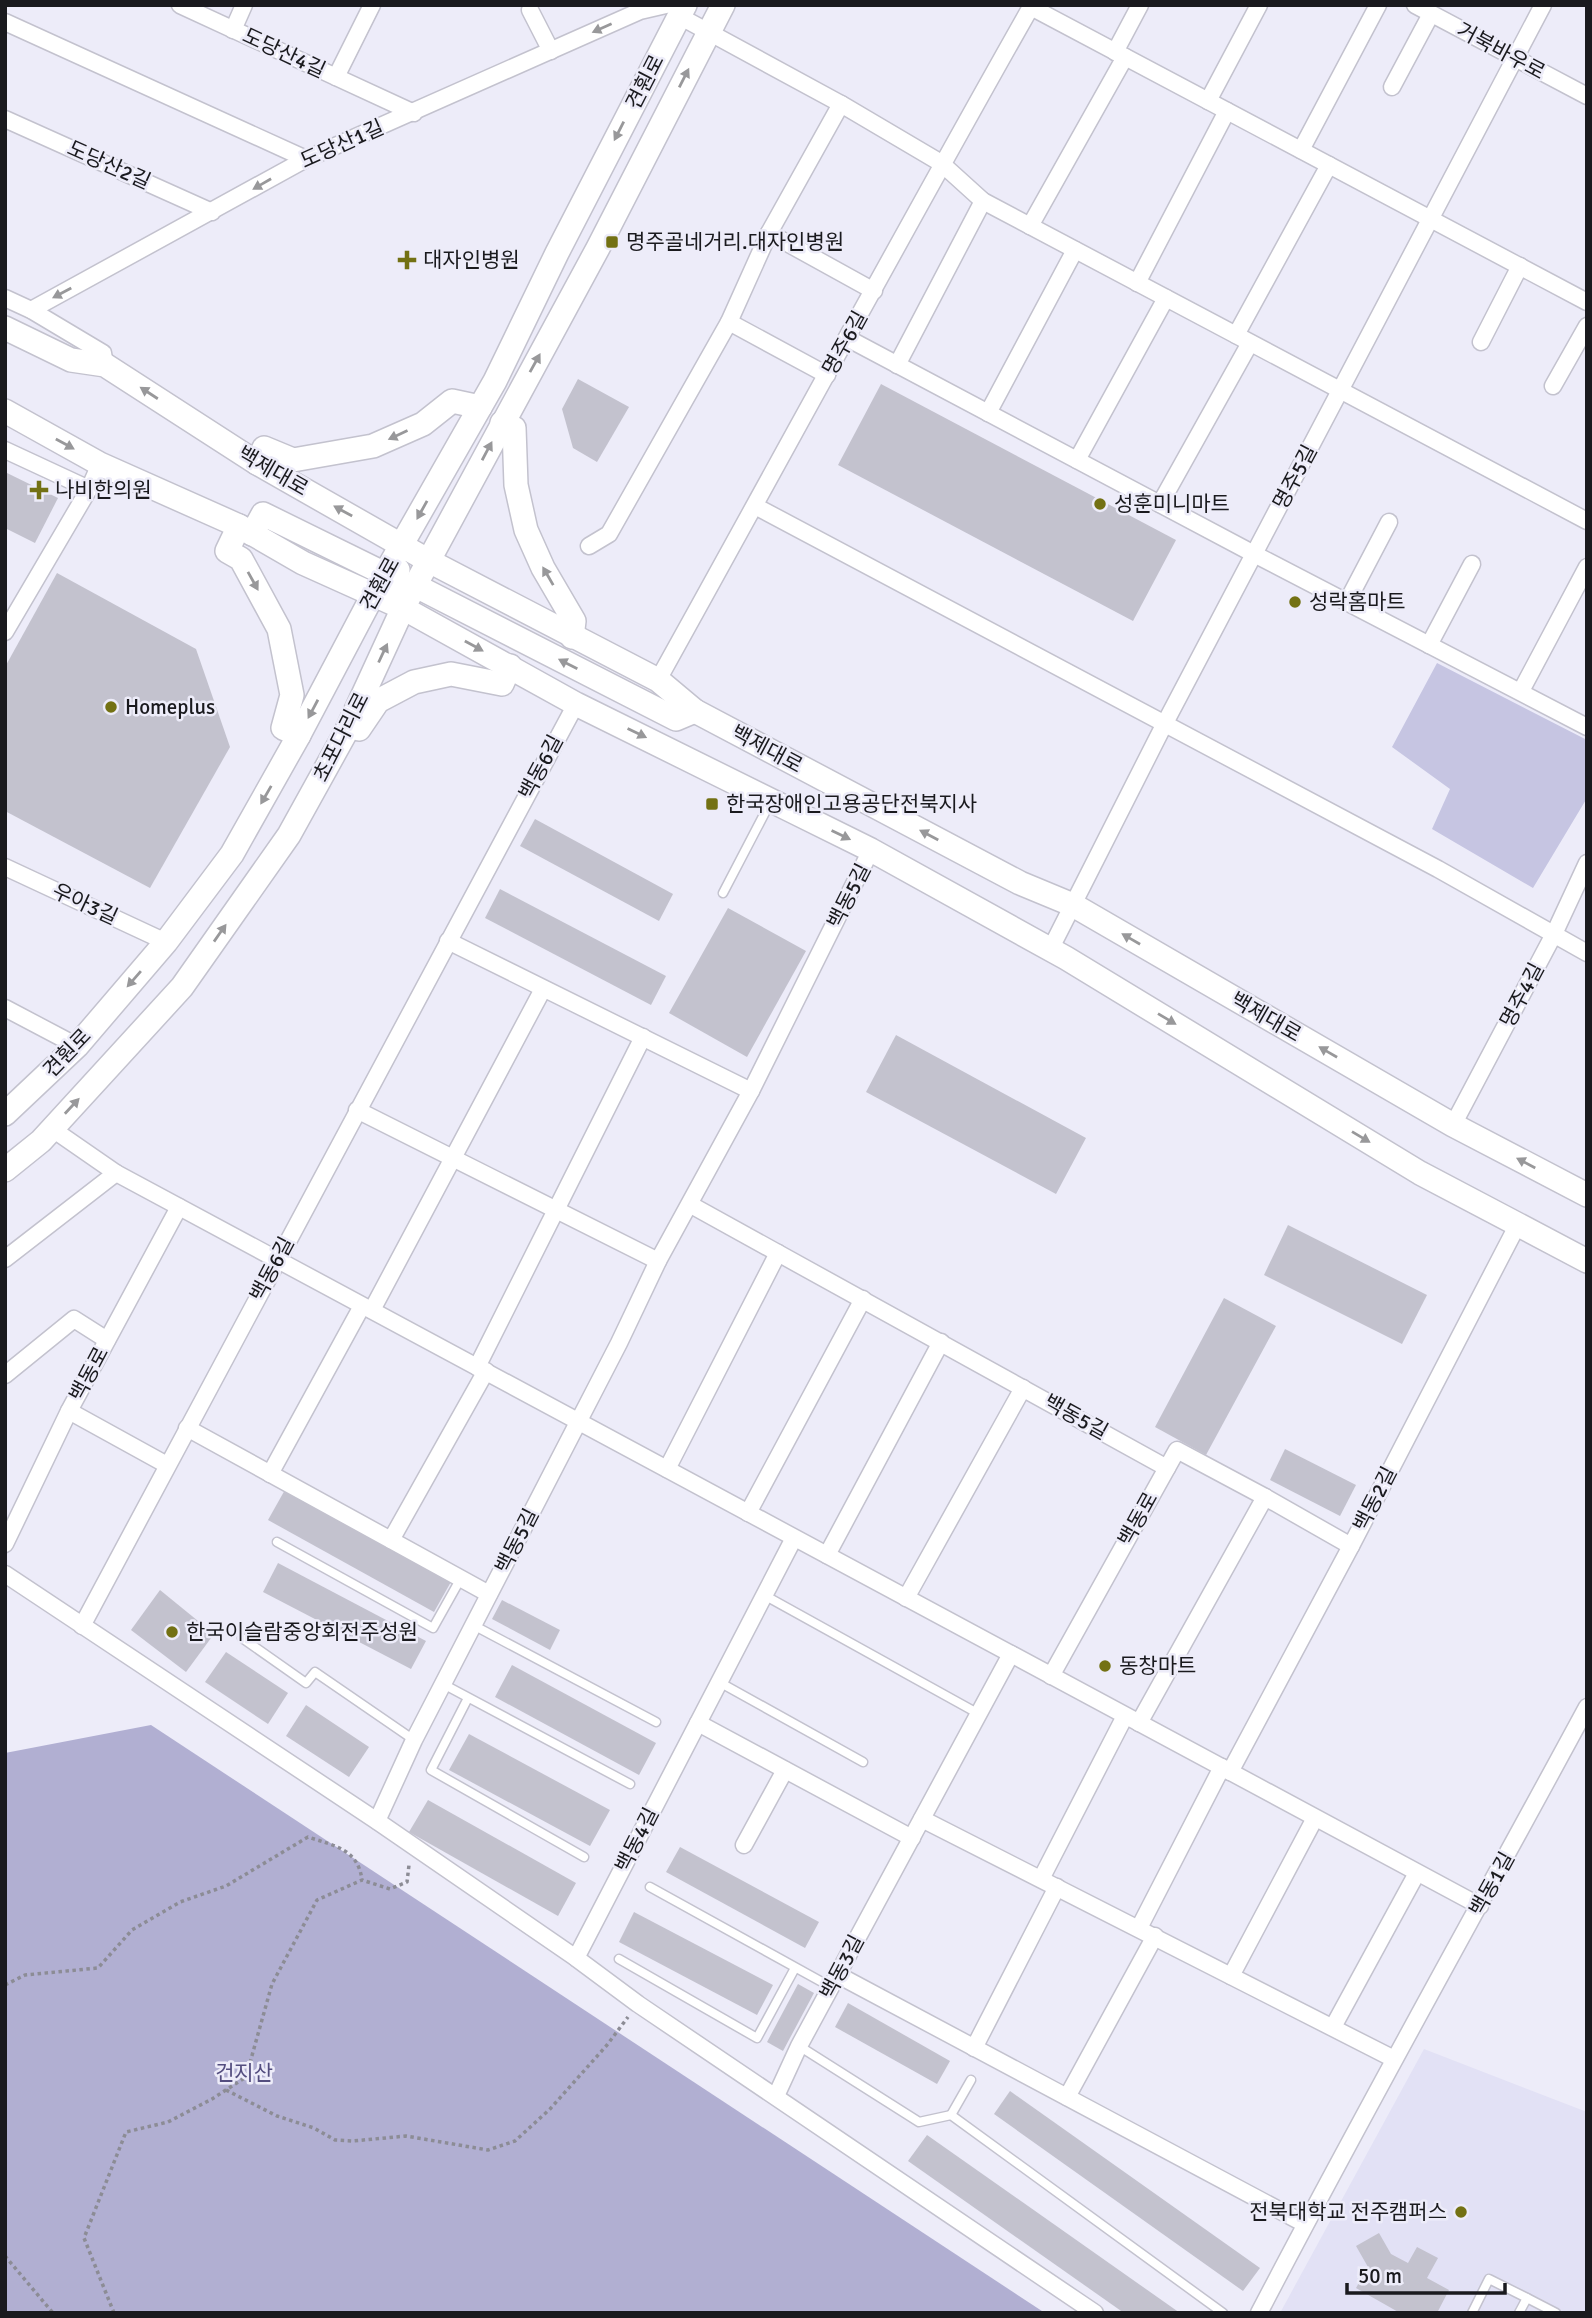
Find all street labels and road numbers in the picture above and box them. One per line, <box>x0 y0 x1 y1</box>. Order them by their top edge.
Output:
street label: 거북바우로 <box>1452 17 1550 85</box>
street label: 도당산4길 <box>238 22 330 84</box>
street label: 견훤로 <box>620 50 670 114</box>
street label: 도당산1길 <box>296 114 388 174</box>
street label: 도당산2길 <box>63 135 155 195</box>
street label: 명주6길 <box>817 306 873 380</box>
street label: 백제대로 <box>233 440 313 502</box>
street label: 명주5길 <box>1267 440 1323 514</box>
street label: 견훤로 <box>355 552 405 616</box>
street label: 초포다리로 <box>307 688 375 786</box>
street label: 백제대로 <box>727 719 807 779</box>
street label: 백동6길 <box>513 730 569 804</box>
street label: 백동5길 <box>822 859 876 933</box>
street label: 우아3길 <box>48 878 122 930</box>
street label: 명주4길 <box>1494 958 1550 1032</box>
street label: 백제대로 <box>1226 986 1306 1048</box>
street label: 견훤로 <box>38 1023 96 1083</box>
street label: 백동6길 <box>244 1232 300 1306</box>
street label: 백동로 <box>64 1342 114 1406</box>
street label: 백동5길 <box>1039 1389 1113 1445</box>
street label: 백동2길 <box>1348 1462 1402 1536</box>
street label: 백동로 <box>1113 1487 1163 1551</box>
street label: 백동5길 <box>490 1504 544 1578</box>
street label: 백동4길 <box>610 1803 664 1877</box>
street label: 백동1길 <box>1464 1847 1520 1921</box>
street label: 백동3길 <box>814 1930 870 2004</box>

